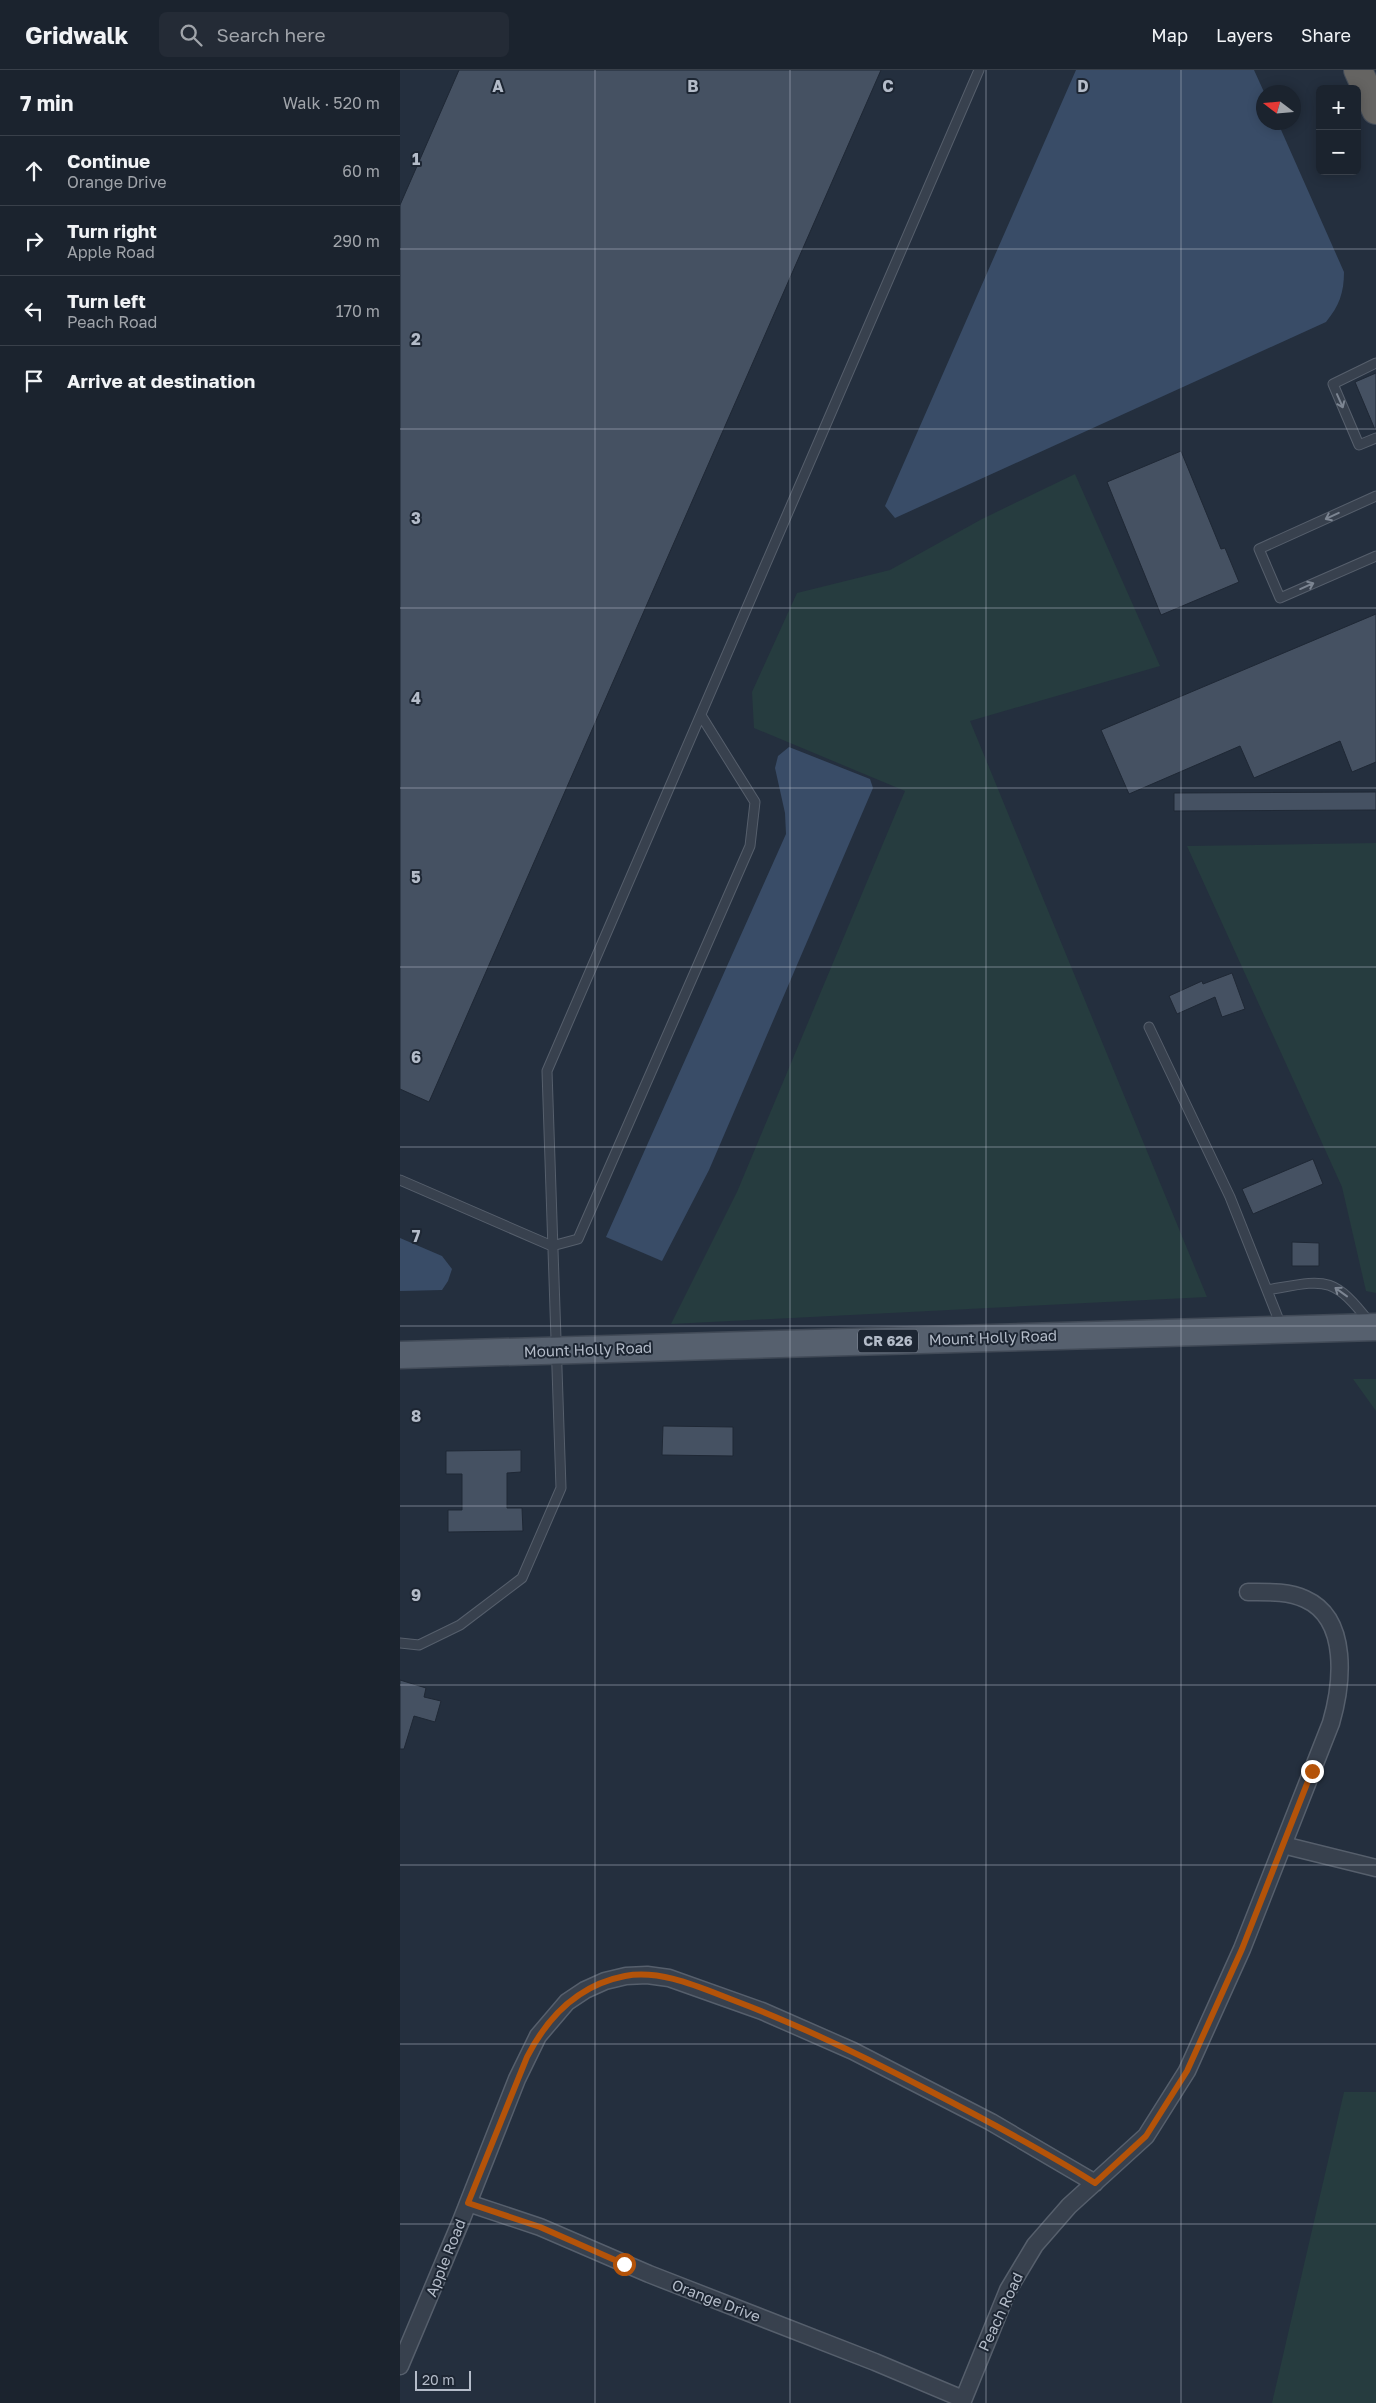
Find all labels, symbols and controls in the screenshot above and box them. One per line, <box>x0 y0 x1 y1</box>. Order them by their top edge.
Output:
search box <box>159 12 509 57</box>
text: Gridwalk <box>25 20 129 49</box>
icon: search <box>177 21 205 49</box>
text: Search here <box>217 23 325 46</box>
text: Map <box>1151 24 1188 46</box>
text: Layers <box>1216 24 1273 46</box>
text: Share <box>1301 24 1351 46</box>
text: A <box>492 76 504 96</box>
text: B <box>687 76 699 96</box>
text: C <box>882 76 894 96</box>
text: D <box>1077 76 1089 96</box>
north arrow <box>1256 85 1301 130</box>
map controls <box>1316 85 1361 175</box>
button: + <box>1316 85 1361 130</box>
text: 7 min <box>20 90 74 116</box>
text: Walk · 520 m <box>283 93 380 113</box>
button: − <box>1316 130 1361 175</box>
text: Continue <box>67 149 150 172</box>
text: 1 <box>412 149 420 169</box>
icon: ahead <box>20 157 48 185</box>
text: 60 m <box>342 161 380 181</box>
text: Orange Drive <box>67 172 167 192</box>
text: Turn right <box>67 219 157 242</box>
icon: right <box>20 227 48 255</box>
text: 290 m <box>333 231 380 251</box>
text: Apple Road <box>67 242 155 262</box>
text: Turn left <box>67 289 146 312</box>
icon: left <box>20 297 48 325</box>
text: 170 m <box>336 301 380 321</box>
text: Peach Road <box>67 312 157 332</box>
text: 2 <box>411 329 421 349</box>
icon: arrive <box>20 367 48 395</box>
text: Arrive at destination <box>67 369 255 392</box>
one-way arrow <box>1335 393 1345 408</box>
text: 3 <box>411 508 421 528</box>
one-way arrow <box>1325 512 1340 522</box>
one-way arrow <box>1299 581 1314 591</box>
text: 4 <box>411 688 421 708</box>
text: 5 <box>411 867 421 887</box>
text: 6 <box>411 1047 421 1067</box>
text: 7 <box>412 1226 421 1246</box>
one-way arrow <box>1335 1286 1348 1297</box>
street label: Mount Holly Road <box>928 1326 1057 1348</box>
road number: CR 626 <box>858 1330 918 1352</box>
street label: Mount Holly Road <box>523 1338 652 1360</box>
text: 8 <box>411 1406 421 1426</box>
text: 9 <box>411 1585 421 1605</box>
route end <box>1301 1760 1324 1783</box>
street label: Apple Road <box>421 2216 469 2299</box>
route start <box>613 2253 636 2276</box>
street label: Peach Road <box>974 2269 1026 2354</box>
street label: Orange Drive <box>670 2275 763 2325</box>
scale bar <box>415 2368 471 2391</box>
text: 20 m <box>422 2371 455 2388</box>

